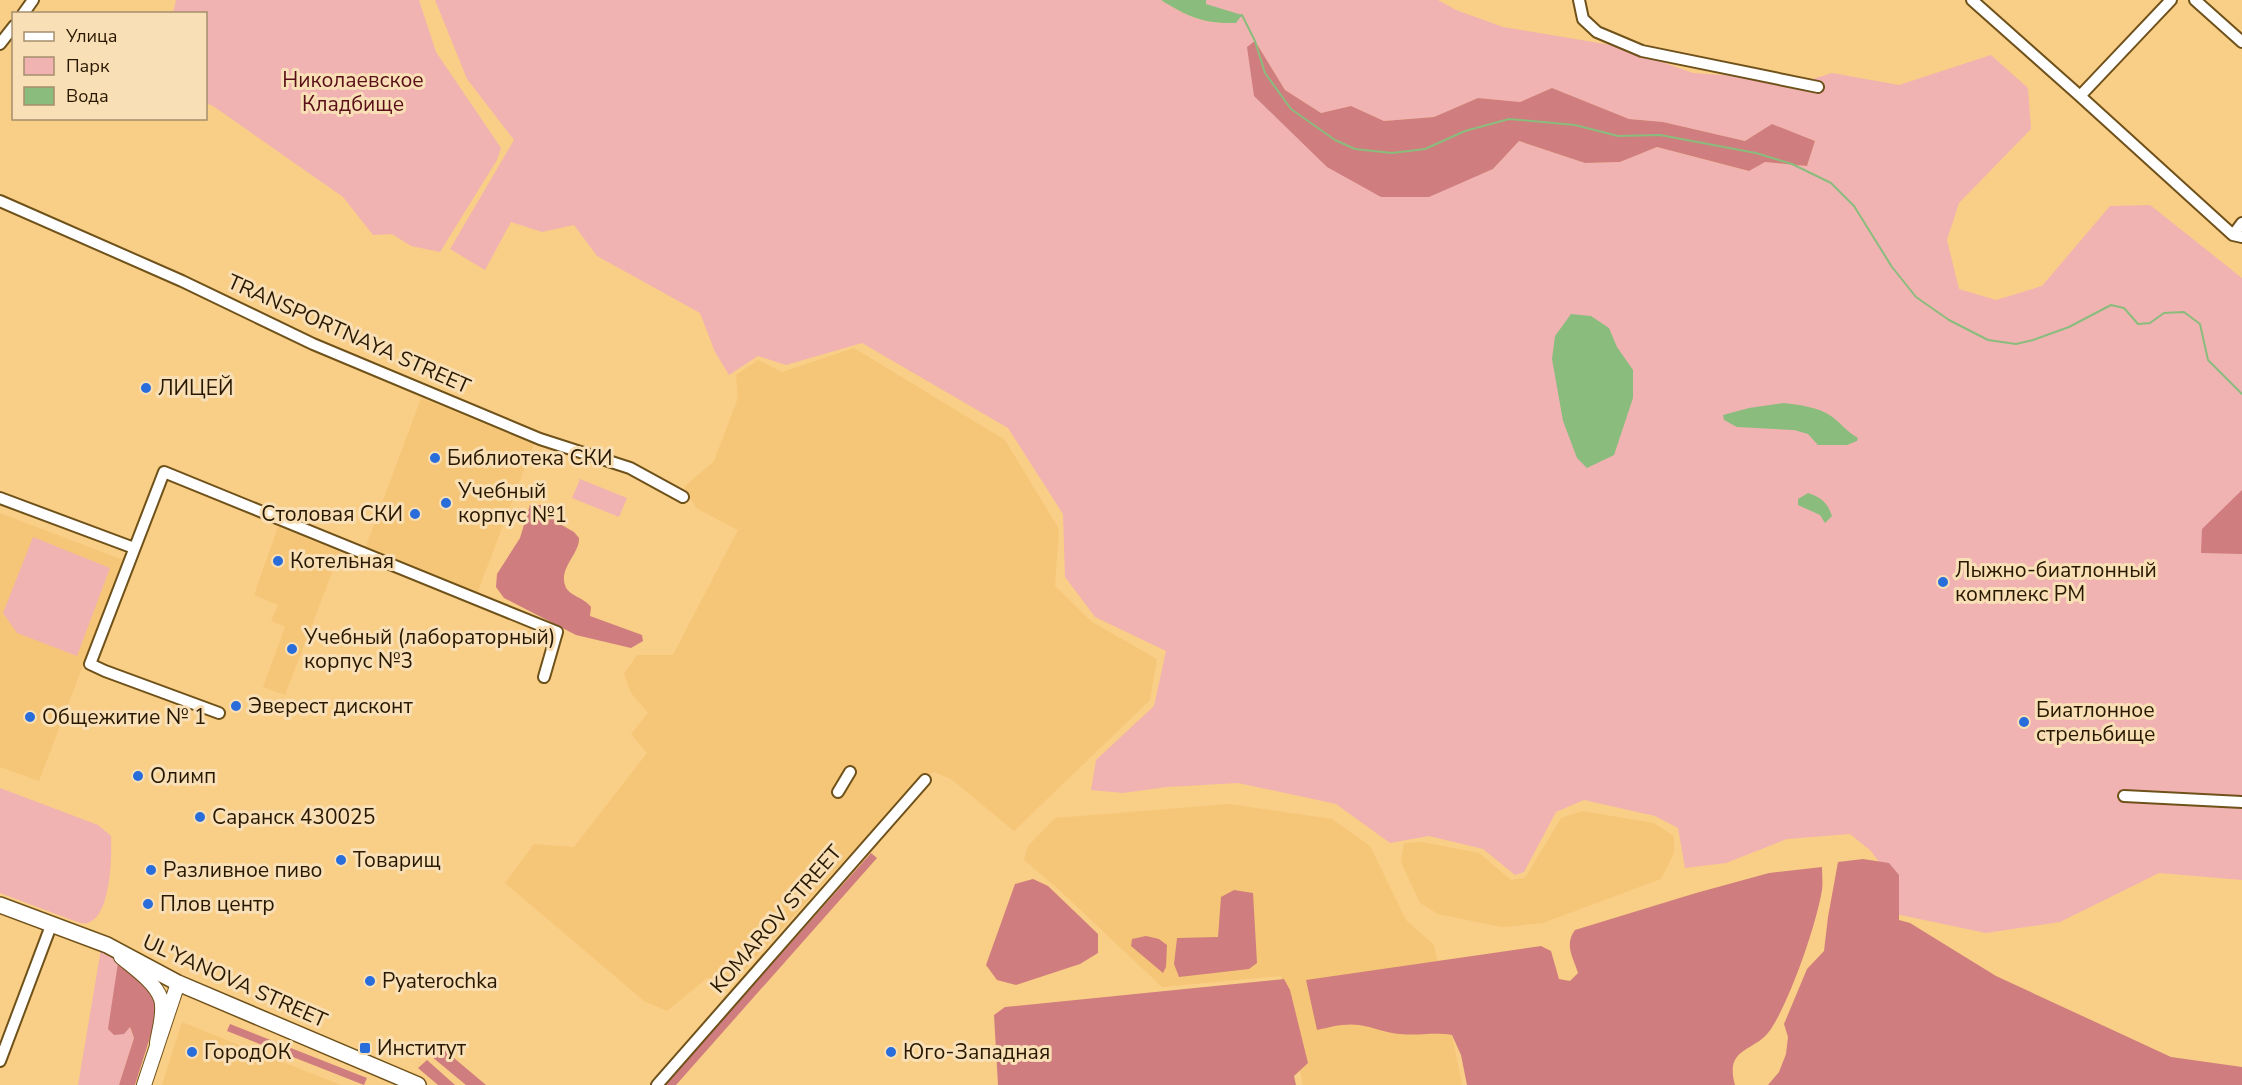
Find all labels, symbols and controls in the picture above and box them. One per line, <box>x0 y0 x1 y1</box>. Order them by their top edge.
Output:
legend <box>12 12 207 120</box>
text: Улица <box>65 24 117 48</box>
text: Парк <box>66 54 110 78</box>
park label: Николаевское Кладбище <box>282 66 424 118</box>
text: Вода <box>66 84 109 108</box>
street label: TRANSPORTNAYA STREET <box>223 268 475 400</box>
place label: ЛИЦЕЙ <box>158 374 234 402</box>
marker: ЛИЦЕЙ <box>139 381 153 395</box>
place label: Библиотека СКИ <box>447 444 613 472</box>
marker: Библиотека СКИ <box>428 451 442 465</box>
place label: Учебный корпус №1 <box>457 477 567 529</box>
marker: Учебный корпус №1 <box>439 496 453 510</box>
place label: Столовая СКИ <box>261 500 403 528</box>
marker: Столовая СКИ <box>408 507 422 521</box>
place label: Котельная <box>290 547 394 575</box>
marker: Котельная <box>271 554 285 568</box>
place label: Лыжно-биатлонный комплекс РМ <box>1955 556 2157 608</box>
marker: Лыжно-биатлонный комплекс РМ <box>1936 575 1950 589</box>
place label: Учебный (лабораторный) корпус №3 <box>303 623 555 675</box>
marker: Учебный (лабораторный) корпус №3 <box>285 642 299 656</box>
place label: Эверест дисконт <box>248 692 413 720</box>
place label: Биатлонное стрельбище <box>2036 696 2155 748</box>
marker: Эверест дисконт <box>229 699 243 713</box>
place label: Общежитие № 1 <box>42 703 206 731</box>
marker: Общежитие № 1 <box>23 710 37 724</box>
marker: Биатлонное стрельбище <box>2017 715 2031 729</box>
place label: Олимп <box>150 762 216 790</box>
marker: Олимп <box>131 769 145 783</box>
place label: Саранск 430025 <box>212 803 375 831</box>
marker: Саранск 430025 <box>193 810 207 824</box>
street label: KOMAROV STREET <box>704 839 848 999</box>
place label: Товарищ <box>353 846 441 874</box>
marker: Товарищ <box>334 853 348 867</box>
place label: Разливное пиво <box>163 856 323 884</box>
marker: Разливное пиво <box>144 863 158 877</box>
place label: Плов центр <box>160 890 275 918</box>
marker: Плов центр <box>141 897 155 911</box>
street label: UL'YANOVA STREET <box>138 928 332 1034</box>
place label: Pyaterochka <box>382 967 498 995</box>
marker: Pyaterochka <box>363 974 377 988</box>
place label: Институт <box>377 1034 467 1062</box>
place label: ГородОК <box>204 1038 292 1066</box>
place label: Юго-Западная <box>903 1038 1050 1066</box>
marker: Институт <box>358 1041 372 1055</box>
marker: ГородОК <box>185 1045 199 1059</box>
marker: Юго-Западная <box>884 1045 898 1059</box>

